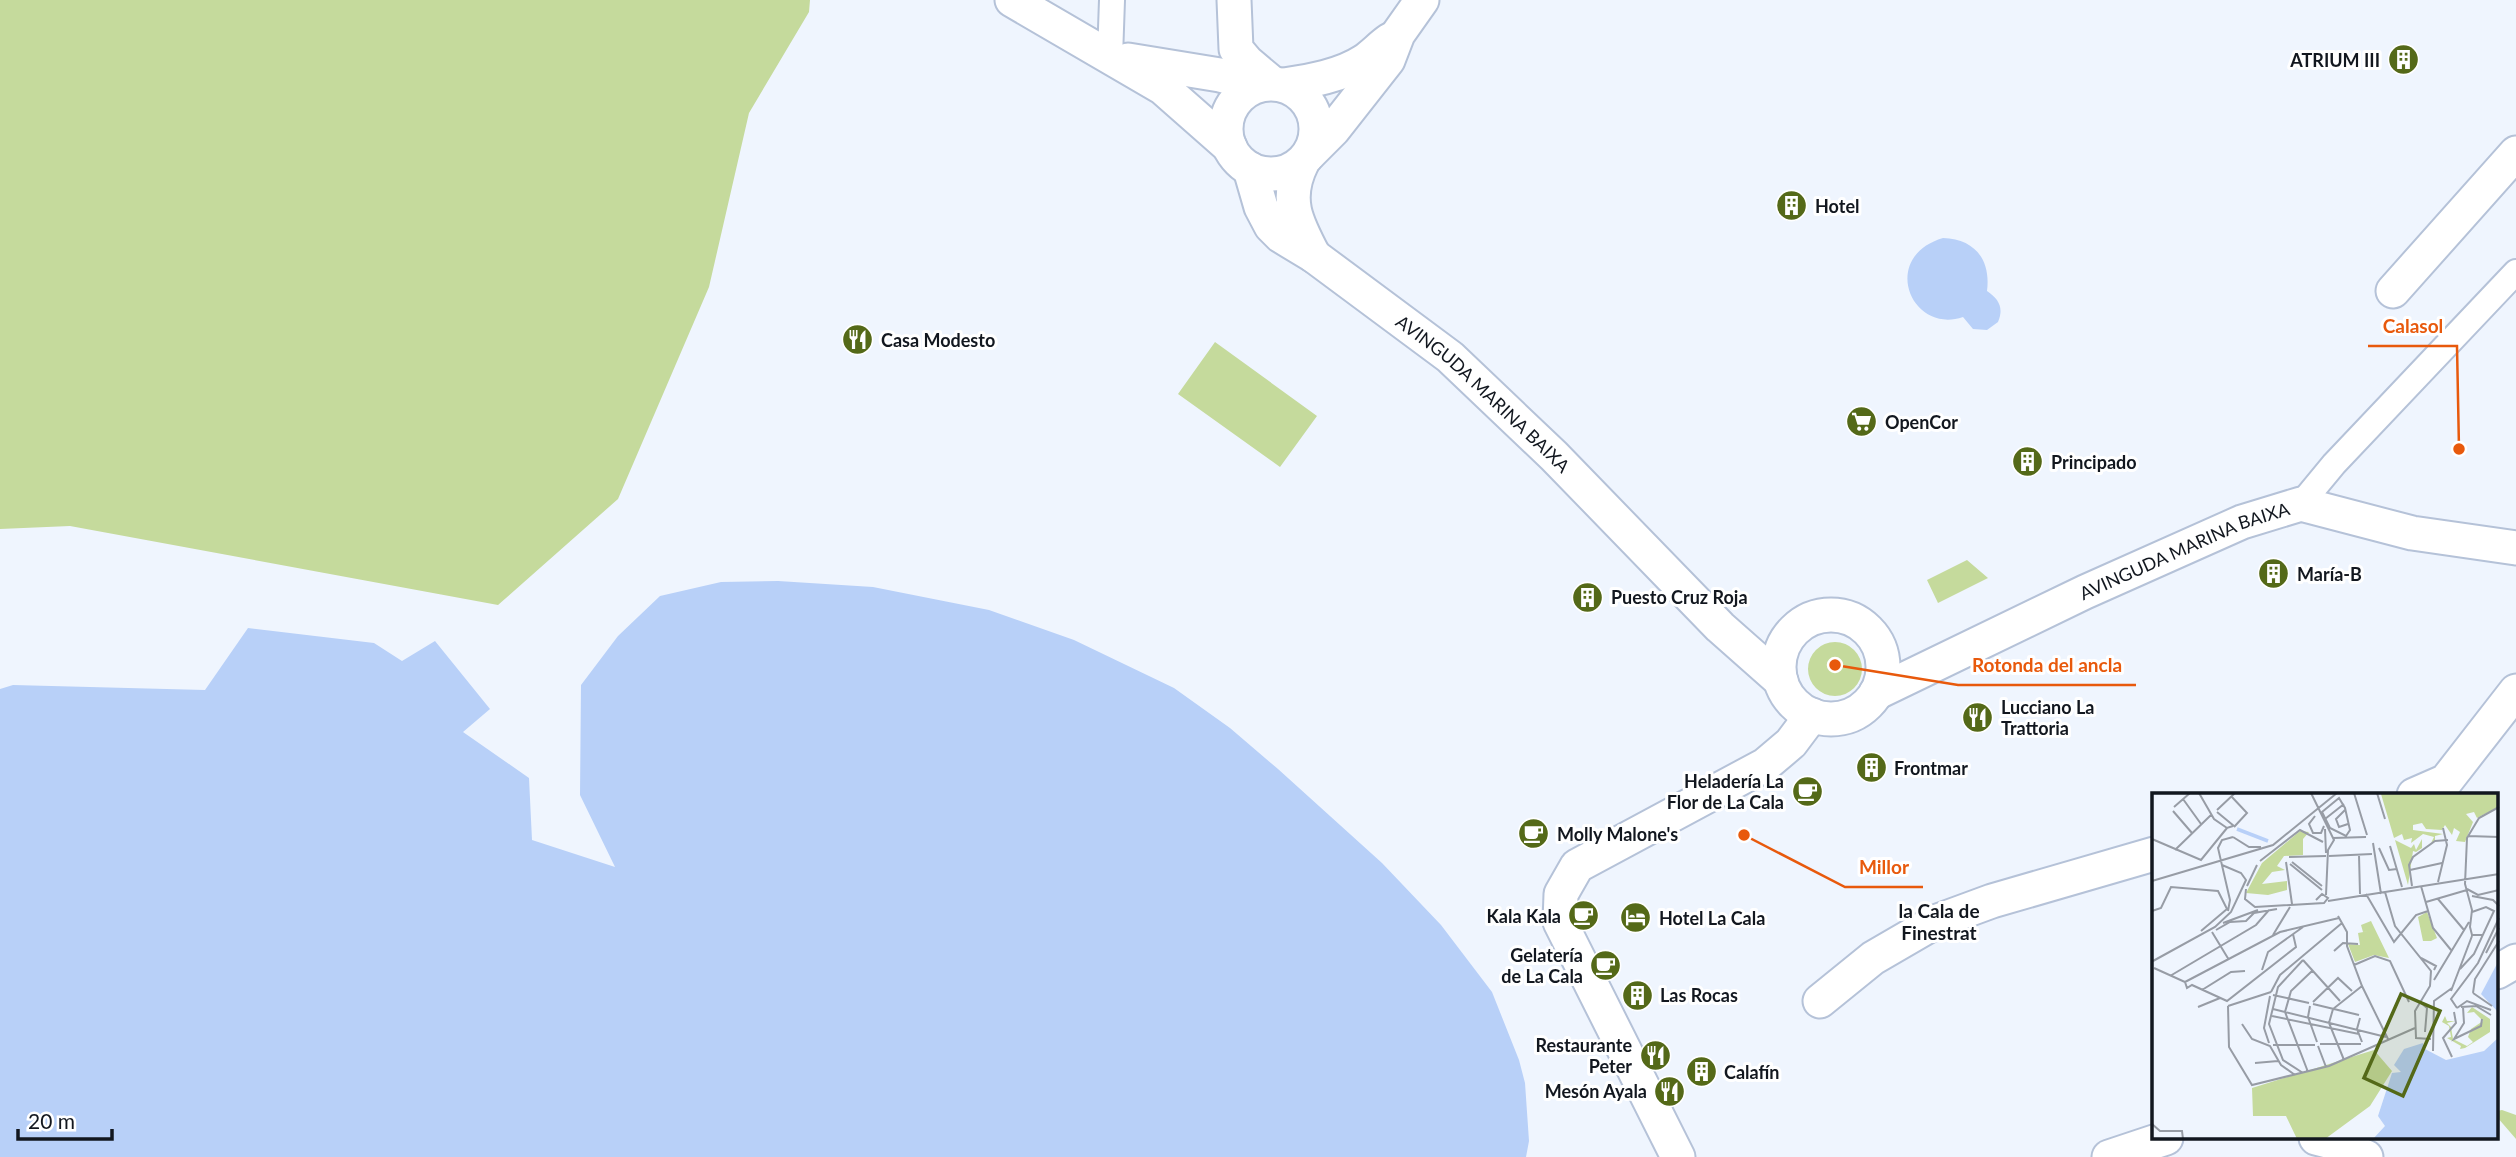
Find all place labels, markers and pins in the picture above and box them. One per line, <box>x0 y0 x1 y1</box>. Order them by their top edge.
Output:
building icon: ATRIUM III <box>2386 43 2420 77</box>
place label: ATRIUM III <box>2289 49 2380 71</box>
building icon: Hotel <box>1775 189 1809 223</box>
place label: Hotel <box>1815 195 1859 217</box>
callout: Calasol <box>2368 306 2457 346</box>
restaurant icon: Casa Modesto <box>841 323 875 357</box>
place label: Casa Modesto <box>881 329 995 351</box>
supermarket icon: OpenCor <box>1845 405 1879 439</box>
place label: OpenCor <box>1885 411 1958 433</box>
building icon: Principado <box>2011 445 2045 479</box>
place label: Principado <box>2051 451 2137 473</box>
building icon: María-B <box>2257 557 2291 591</box>
place label: María-B <box>2297 563 2362 585</box>
building icon: Puesto Cruz Roja <box>1571 580 1605 614</box>
place label: Puesto Cruz Roja <box>1611 586 1748 608</box>
callout: Rotonda del ancla <box>1958 645 2136 685</box>
place label: Lucciano La Trattoria <box>2001 696 2094 739</box>
restaurant icon: Lucciano La Trattoria <box>1961 700 1995 734</box>
building icon: Frontmar <box>1854 751 1888 785</box>
place label: Frontmar <box>1894 757 1968 779</box>
place label: Heladería La Flor de La Cala <box>1667 770 1784 813</box>
cafe icon: Heladería La Flor de La Cala <box>1790 774 1824 808</box>
cafe icon: Molly Malone's <box>1517 817 1551 851</box>
place label: Molly Malone's <box>1557 823 1678 845</box>
callout: Millor <box>1845 847 1923 887</box>
cafe icon: Kala Kala <box>1567 899 1601 933</box>
hotel icon: Hotel La Cala <box>1619 901 1653 935</box>
place label: Kala Kala <box>1487 905 1561 927</box>
place label: Hotel La Cala <box>1659 907 1765 929</box>
place label: Gelatería de La Cala <box>1501 944 1583 987</box>
cafe icon: Gelatería de La Cala <box>1589 948 1623 982</box>
building icon: Las Rocas <box>1620 978 1654 1012</box>
place label: Las Rocas <box>1660 984 1738 1006</box>
place label: Restaurante Peter <box>1536 1034 1632 1077</box>
restaurant icon: Restaurante Peter <box>1638 1038 1672 1072</box>
building icon: Calafín <box>1684 1055 1718 1089</box>
place label: Calafín <box>1724 1061 1779 1083</box>
restaurant icon: Mesón Ayala <box>1653 1074 1687 1108</box>
place label: Mesón Ayala <box>1545 1080 1647 1102</box>

